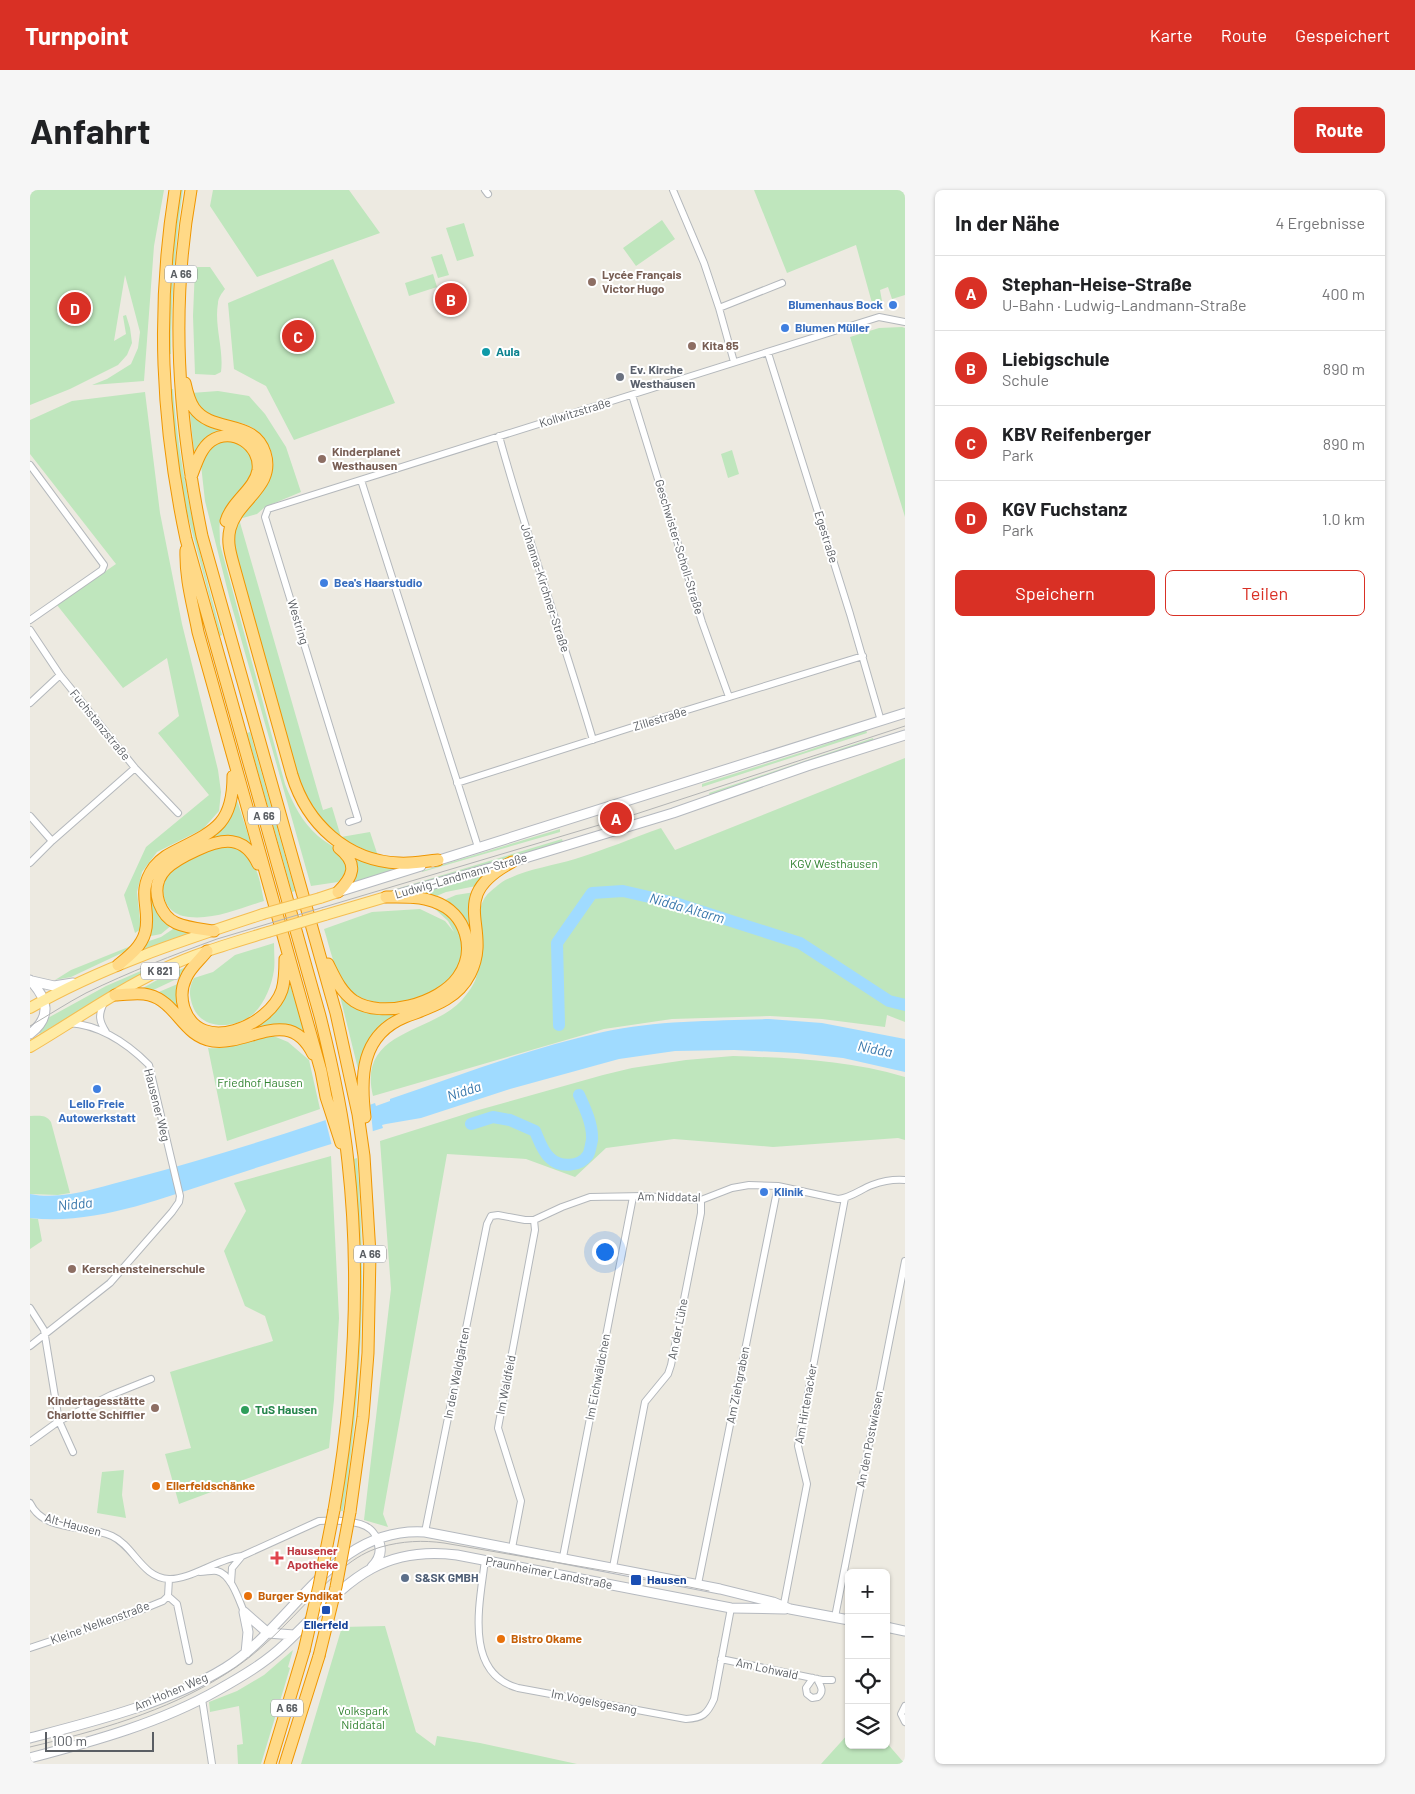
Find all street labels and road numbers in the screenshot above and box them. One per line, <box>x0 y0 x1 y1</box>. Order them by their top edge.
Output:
road number: A 66 <box>165 266 197 282</box>
street label: Kollwitzstraße <box>537 394 612 430</box>
street label: Geschwister-Scholl-Straße <box>653 478 707 616</box>
street label: Egestraße <box>812 509 841 564</box>
street label: Johanna-Kirchner-Straße <box>519 522 573 654</box>
street label: Westring <box>285 597 312 646</box>
street label: Fuchstanzstraße <box>68 686 134 763</box>
street label: Zillestraße <box>631 703 688 733</box>
road number: A 66 <box>248 808 280 824</box>
street label: Ludwig-Landmann-Straße <box>393 849 529 901</box>
road number: K 821 <box>141 962 179 979</box>
street label: Hausener Weg <box>142 1067 174 1143</box>
street label: Am Niddatal <box>637 1188 701 1204</box>
road number: A 66 <box>354 1246 386 1262</box>
street label: An der Lühe <box>664 1297 690 1361</box>
street label: In den Waldgärten <box>440 1326 472 1420</box>
street label: Im Eichwäldchen <box>582 1332 612 1421</box>
street label: Am Ziehgraben <box>723 1345 751 1425</box>
street label: Im Waldfeld <box>492 1354 518 1416</box>
street label: Am Hirtenacker <box>791 1362 819 1445</box>
street label: An den Postwiesen <box>853 1389 885 1488</box>
street label: Alt-Hausen <box>43 1510 103 1538</box>
street label: Praunheimer Landstraße <box>485 1553 614 1591</box>
street label: Kleine Nelkenstraße <box>48 1598 151 1646</box>
street label: Am Lohwald <box>735 1655 800 1681</box>
street label: Am Hohen Weg <box>132 1669 209 1713</box>
street label: Im Vogelsgesang <box>550 1686 638 1716</box>
road number: A 66 <box>271 1700 303 1716</box>

